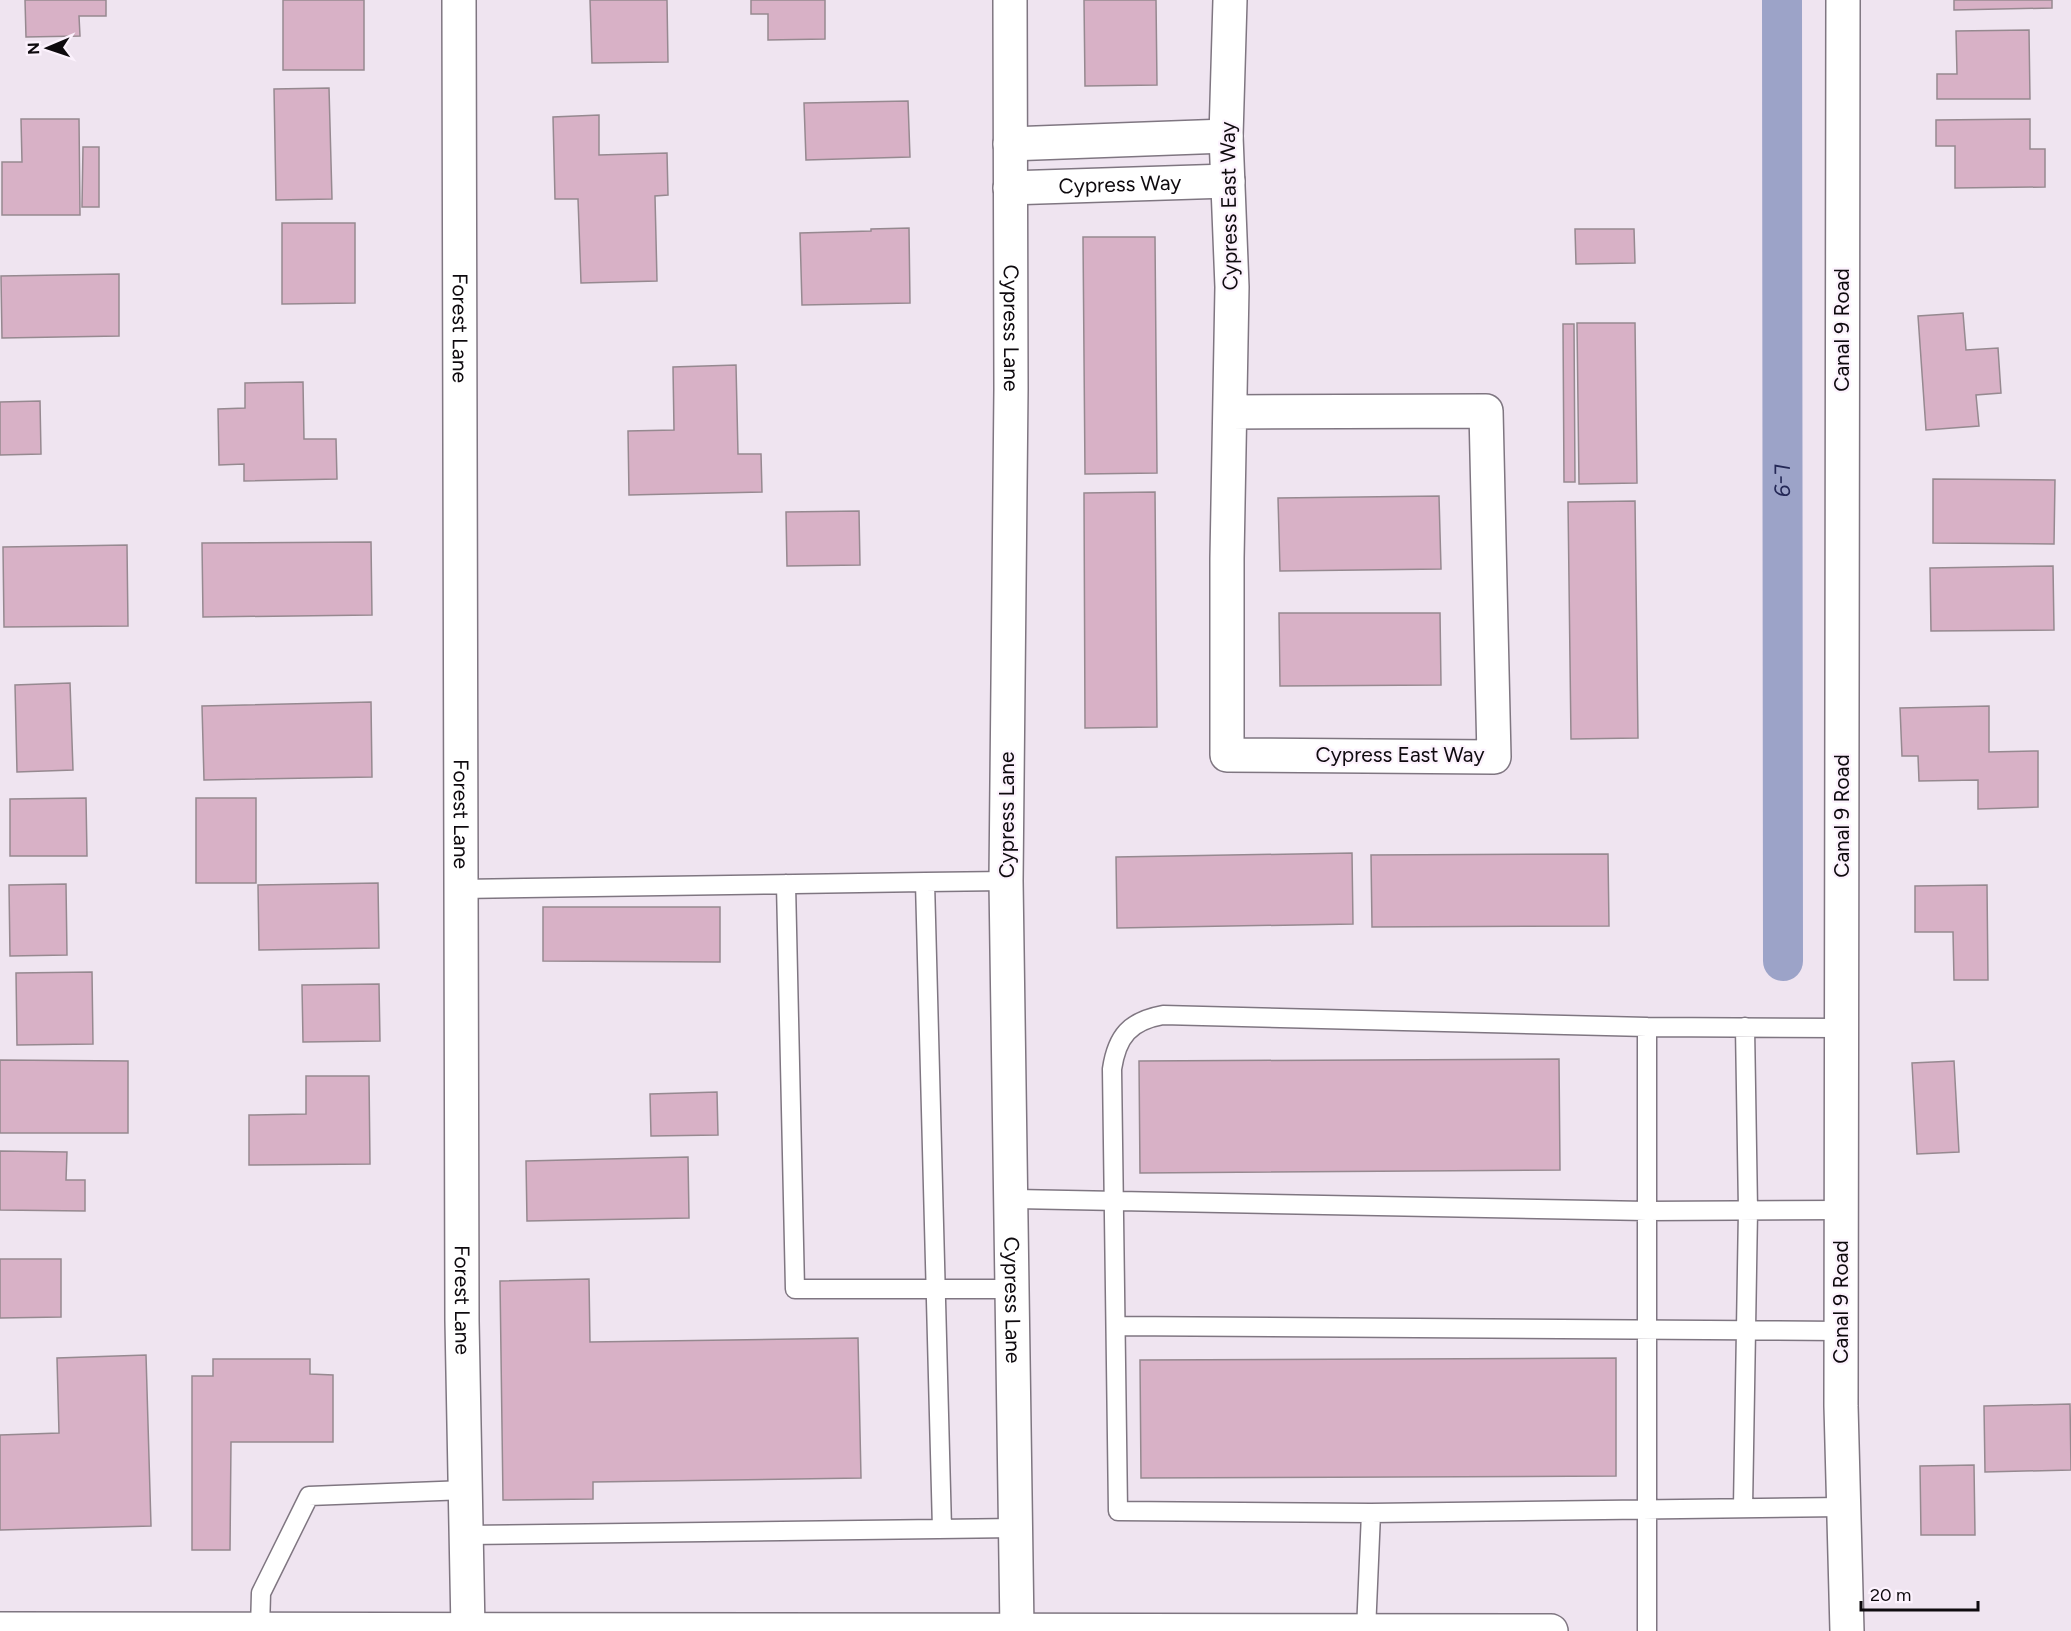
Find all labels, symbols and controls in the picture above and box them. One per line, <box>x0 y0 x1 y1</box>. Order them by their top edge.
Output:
north arrow <box>18 18 78 78</box>
text: N <box>24 42 43 55</box>
street label: Cypress East Way <box>1215 121 1242 291</box>
street label: Cypress Way <box>1058 170 1182 198</box>
street label: Cypress Lane <box>999 265 1024 391</box>
street label: Canal 9 Road <box>1829 268 1854 392</box>
street label: Forest Lane <box>448 273 473 383</box>
water label: L-9 <box>1768 463 1796 497</box>
street label: Cypress East Way <box>1316 742 1484 767</box>
street label: Cypress Lane <box>994 752 1019 878</box>
street label: Canal 9 Road <box>1829 754 1854 878</box>
street label: Forest Lane <box>449 759 474 869</box>
street label: Cypress Lane <box>999 1236 1026 1363</box>
street label: Canal 9 Road <box>1828 1240 1853 1364</box>
street label: Forest Lane <box>450 1245 476 1355</box>
scale bar <box>1861 1574 1978 1612</box>
text: 20 m <box>1870 1584 1911 1606</box>

